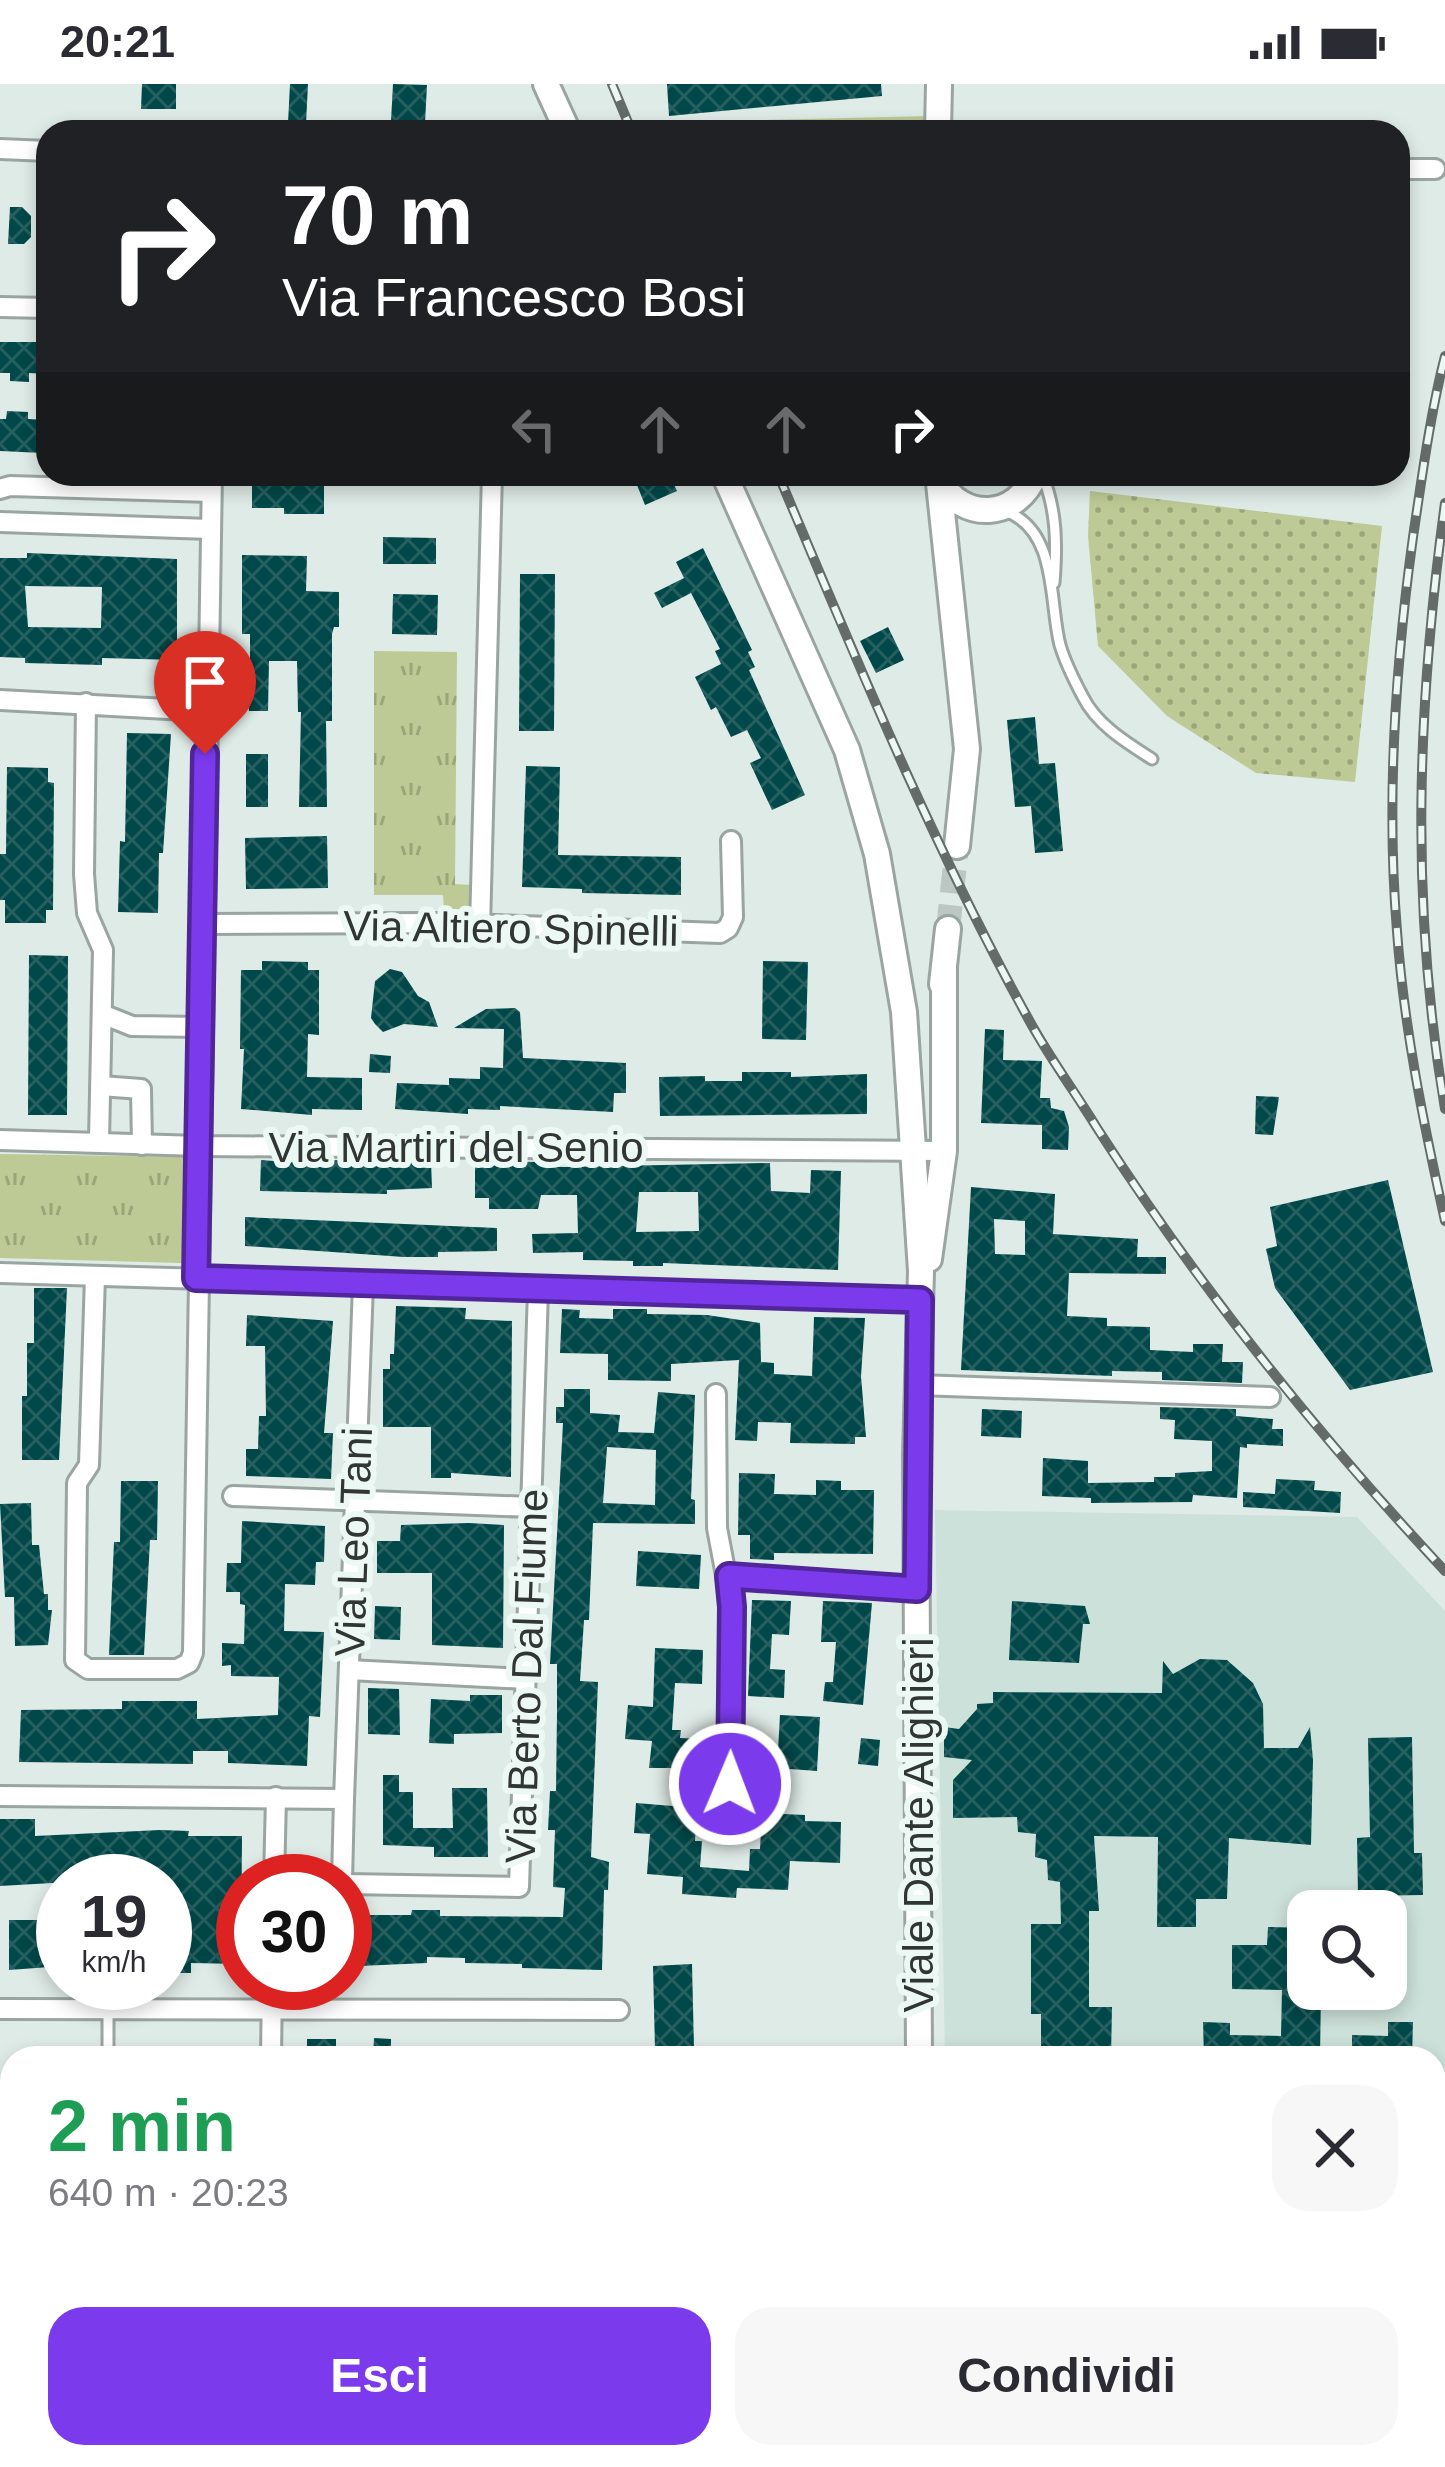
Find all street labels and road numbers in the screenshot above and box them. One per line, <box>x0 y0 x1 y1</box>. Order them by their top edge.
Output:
street label: Via Altiero Spinelli <box>343 902 679 955</box>
street label: Via Martiri del Senio <box>268 1124 644 1171</box>
street label: Via Leo Tani <box>326 1426 381 1658</box>
street label: Via Berto Dal Fiume <box>496 1488 557 1864</box>
street label: Viale Dante Alighieri <box>895 1637 942 2013</box>

